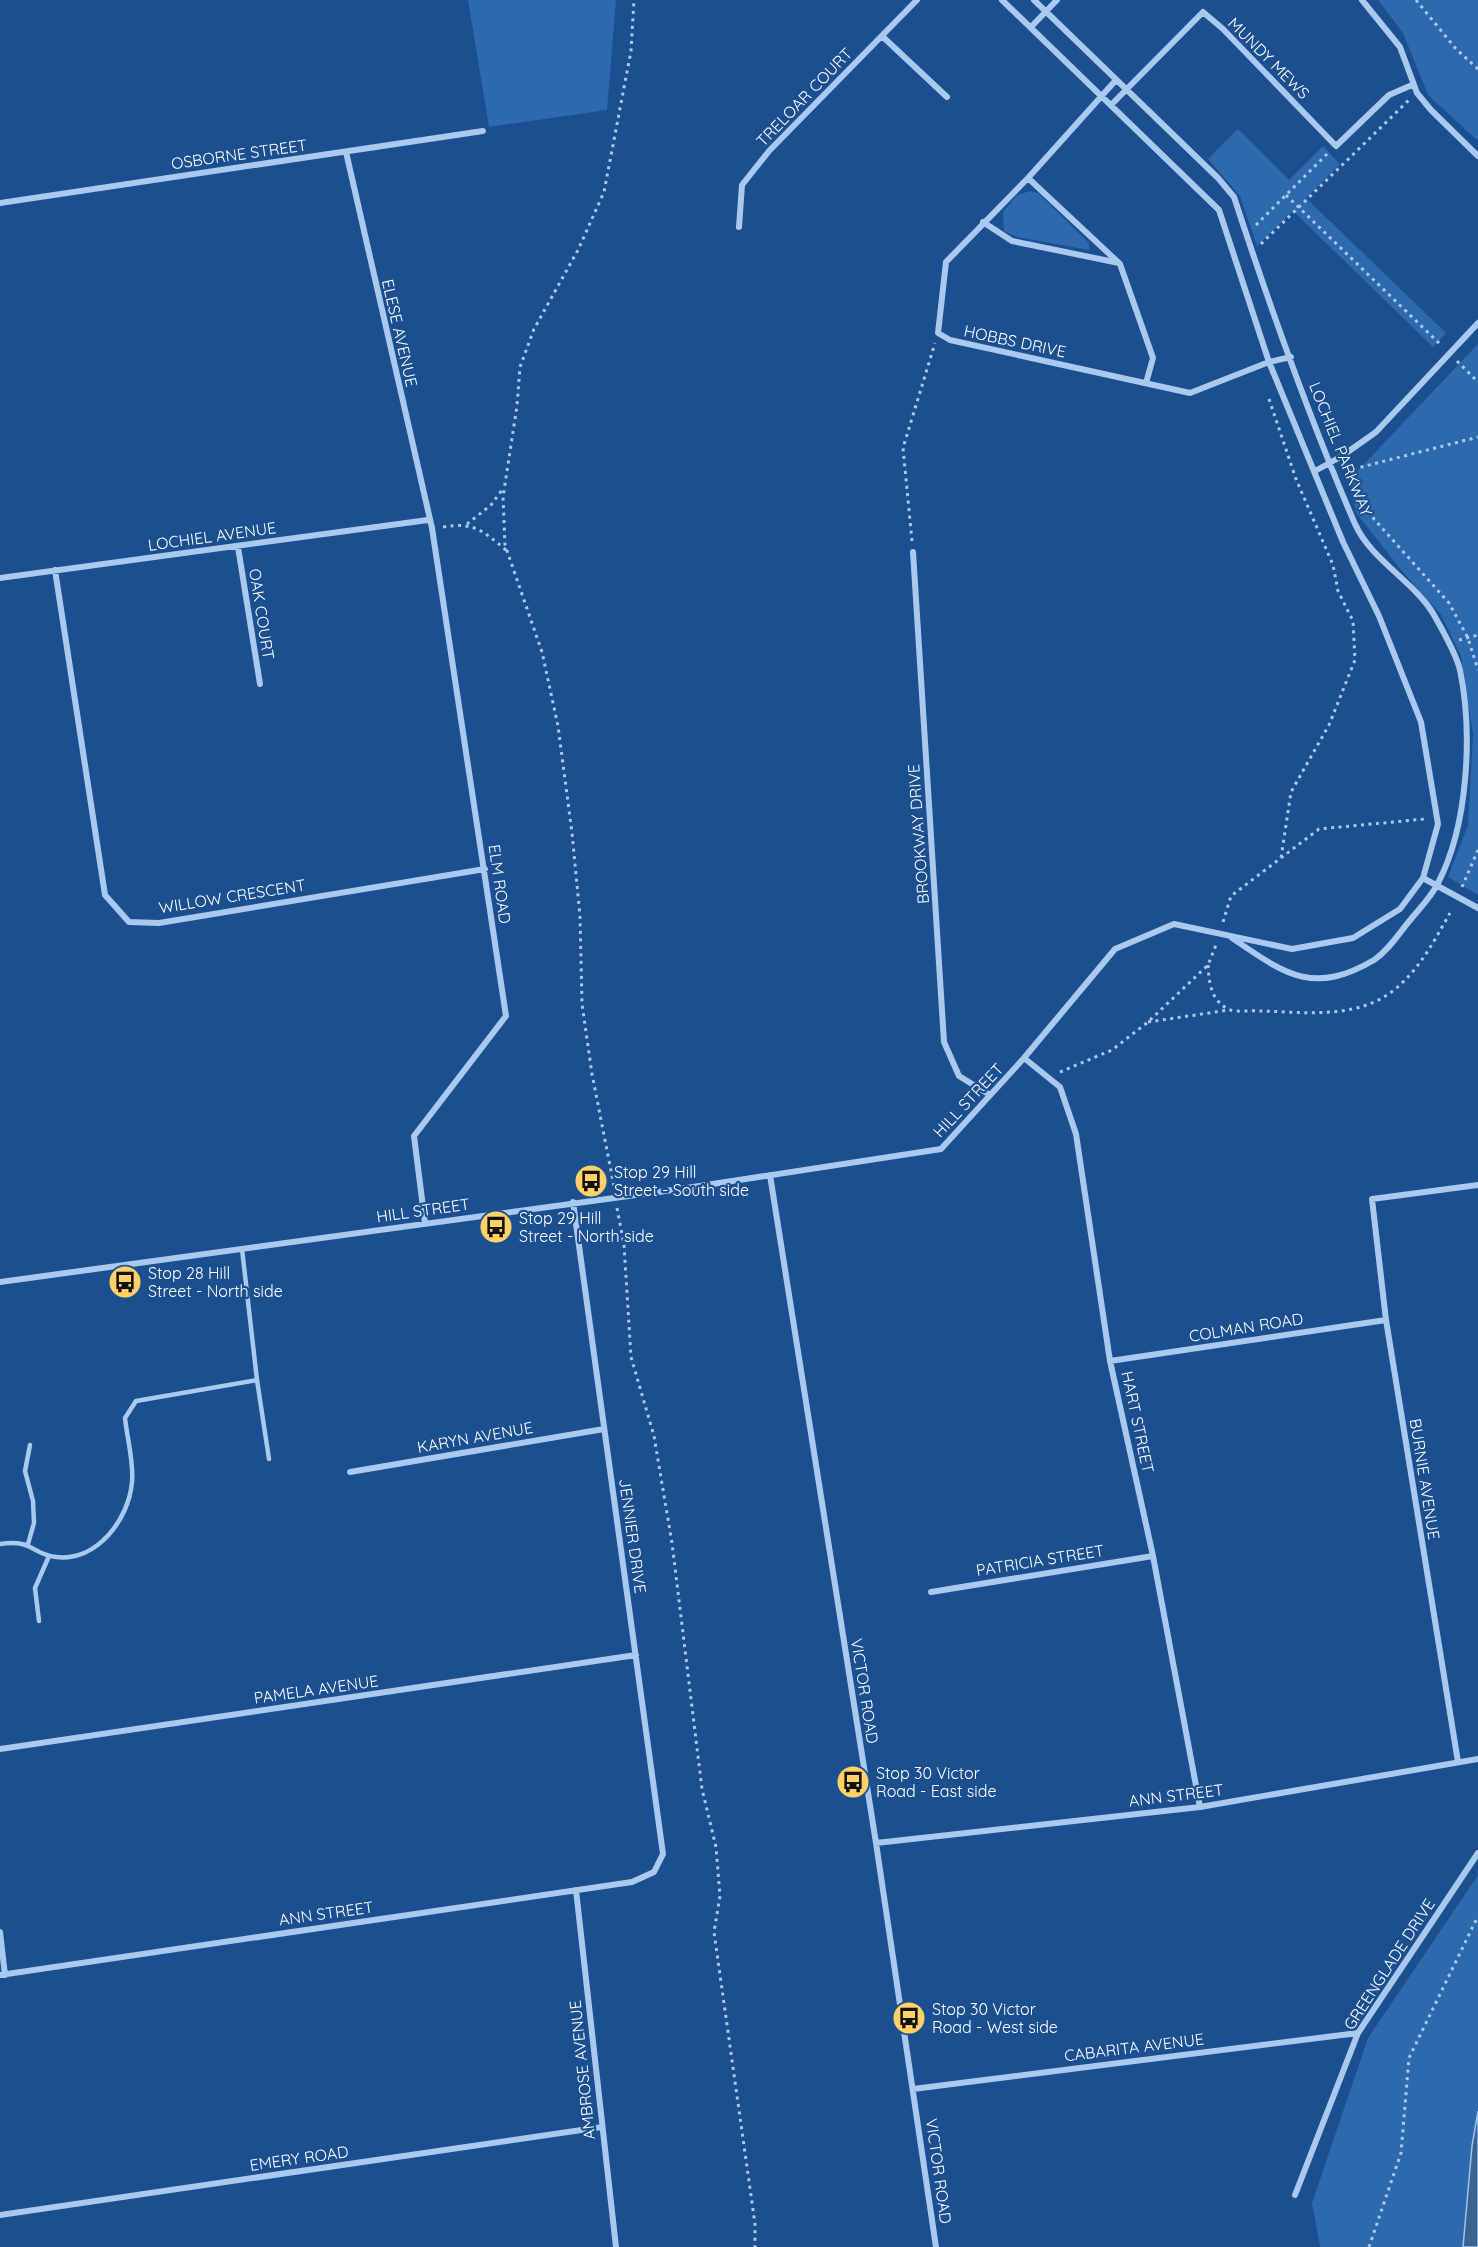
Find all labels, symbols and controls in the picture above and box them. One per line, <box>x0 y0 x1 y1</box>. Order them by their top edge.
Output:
street label: MUNDY MEWS <box>1224 13 1314 103</box>
street label: TRELOAR COURT <box>752 43 856 151</box>
street label: OSBORNE STREET <box>170 135 309 173</box>
street label: ELESE AVENUE <box>378 277 422 389</box>
street label: HOBBS DRIVE <box>962 320 1068 362</box>
street label: LOCHIEL PARKWAY <box>1305 379 1377 519</box>
street label: LOCHIEL AVENUE <box>147 517 277 555</box>
street label: OAK COURT <box>245 567 279 661</box>
street label: BROOKWAY DRIVE <box>903 763 933 905</box>
street label: ELM ROAD <box>485 843 515 925</box>
street label: WILLOW CRESCENT <box>157 874 307 917</box>
street label: HILL STREET <box>929 1059 1008 1141</box>
place label: Stop 29 Hill Street - South side <box>614 1162 749 1200</box>
bus stop icon: Stop 29 Hill Street - South side <box>573 1163 609 1199</box>
street label: HILL STREET <box>375 1194 471 1226</box>
place label: Stop 29 Hill Street - North side <box>519 1208 654 1246</box>
bus stop icon: Stop 29 Hill Street - North side <box>478 1209 514 1245</box>
place label: Stop 28 Hill Street - North side <box>148 1263 283 1301</box>
bus stop icon: Stop 28 Hill Street - North side <box>107 1264 143 1300</box>
street label: COLMAN ROAD <box>1187 1308 1305 1346</box>
street label: HART STREET <box>1117 1369 1159 1475</box>
street label: KARYN AVENUE <box>416 1417 534 1457</box>
street label: BURNIE AVENUE <box>1406 1417 1444 1541</box>
street label: JENNIER DRIVE <box>615 1477 651 1595</box>
street label: PATRICIA STREET <box>975 1540 1106 1580</box>
street label: VICTOR ROAD <box>847 1637 883 1745</box>
street label: PAMELA AVENUE <box>252 1670 380 1708</box>
place label: Stop 30 Victor Road - East side <box>876 1763 996 1801</box>
bus stop icon: Stop 30 Victor Road - East side <box>835 1764 871 1800</box>
street label: ANN STREET <box>1128 1779 1225 1811</box>
street label: GREENGLADE DRIVE <box>1339 1895 1439 2033</box>
street label: ANN STREET <box>277 1896 375 1930</box>
street label: AMBROSE AVENUE <box>565 1999 599 2141</box>
place label: Stop 30 Victor Road - West side <box>932 1999 1058 2037</box>
bus stop icon: Stop 30 Victor Road - West side <box>891 2000 927 2036</box>
street label: CABARITA AVENUE <box>1063 2029 1205 2065</box>
street label: VICTOR ROAD <box>922 2117 956 2225</box>
street label: EMERY ROAD <box>248 2141 350 2175</box>

